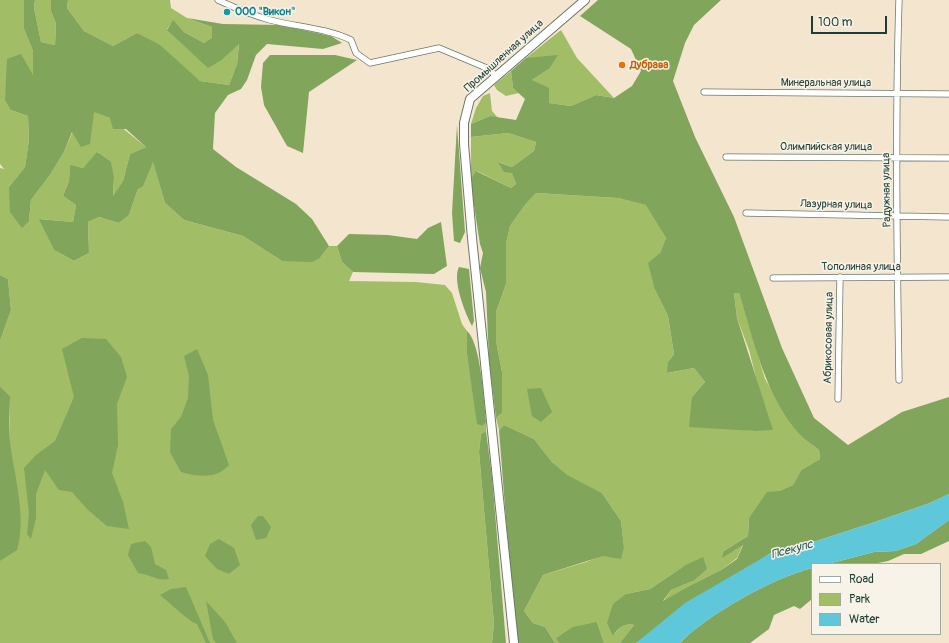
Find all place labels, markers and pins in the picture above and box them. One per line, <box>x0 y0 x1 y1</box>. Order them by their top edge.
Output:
place label: ООО "Викон" <box>235 5 295 19</box>
marker: ООО "Викон" <box>222 7 232 17</box>
place label: Дубрава <box>630 58 668 72</box>
marker: Дубрава <box>617 60 627 70</box>

